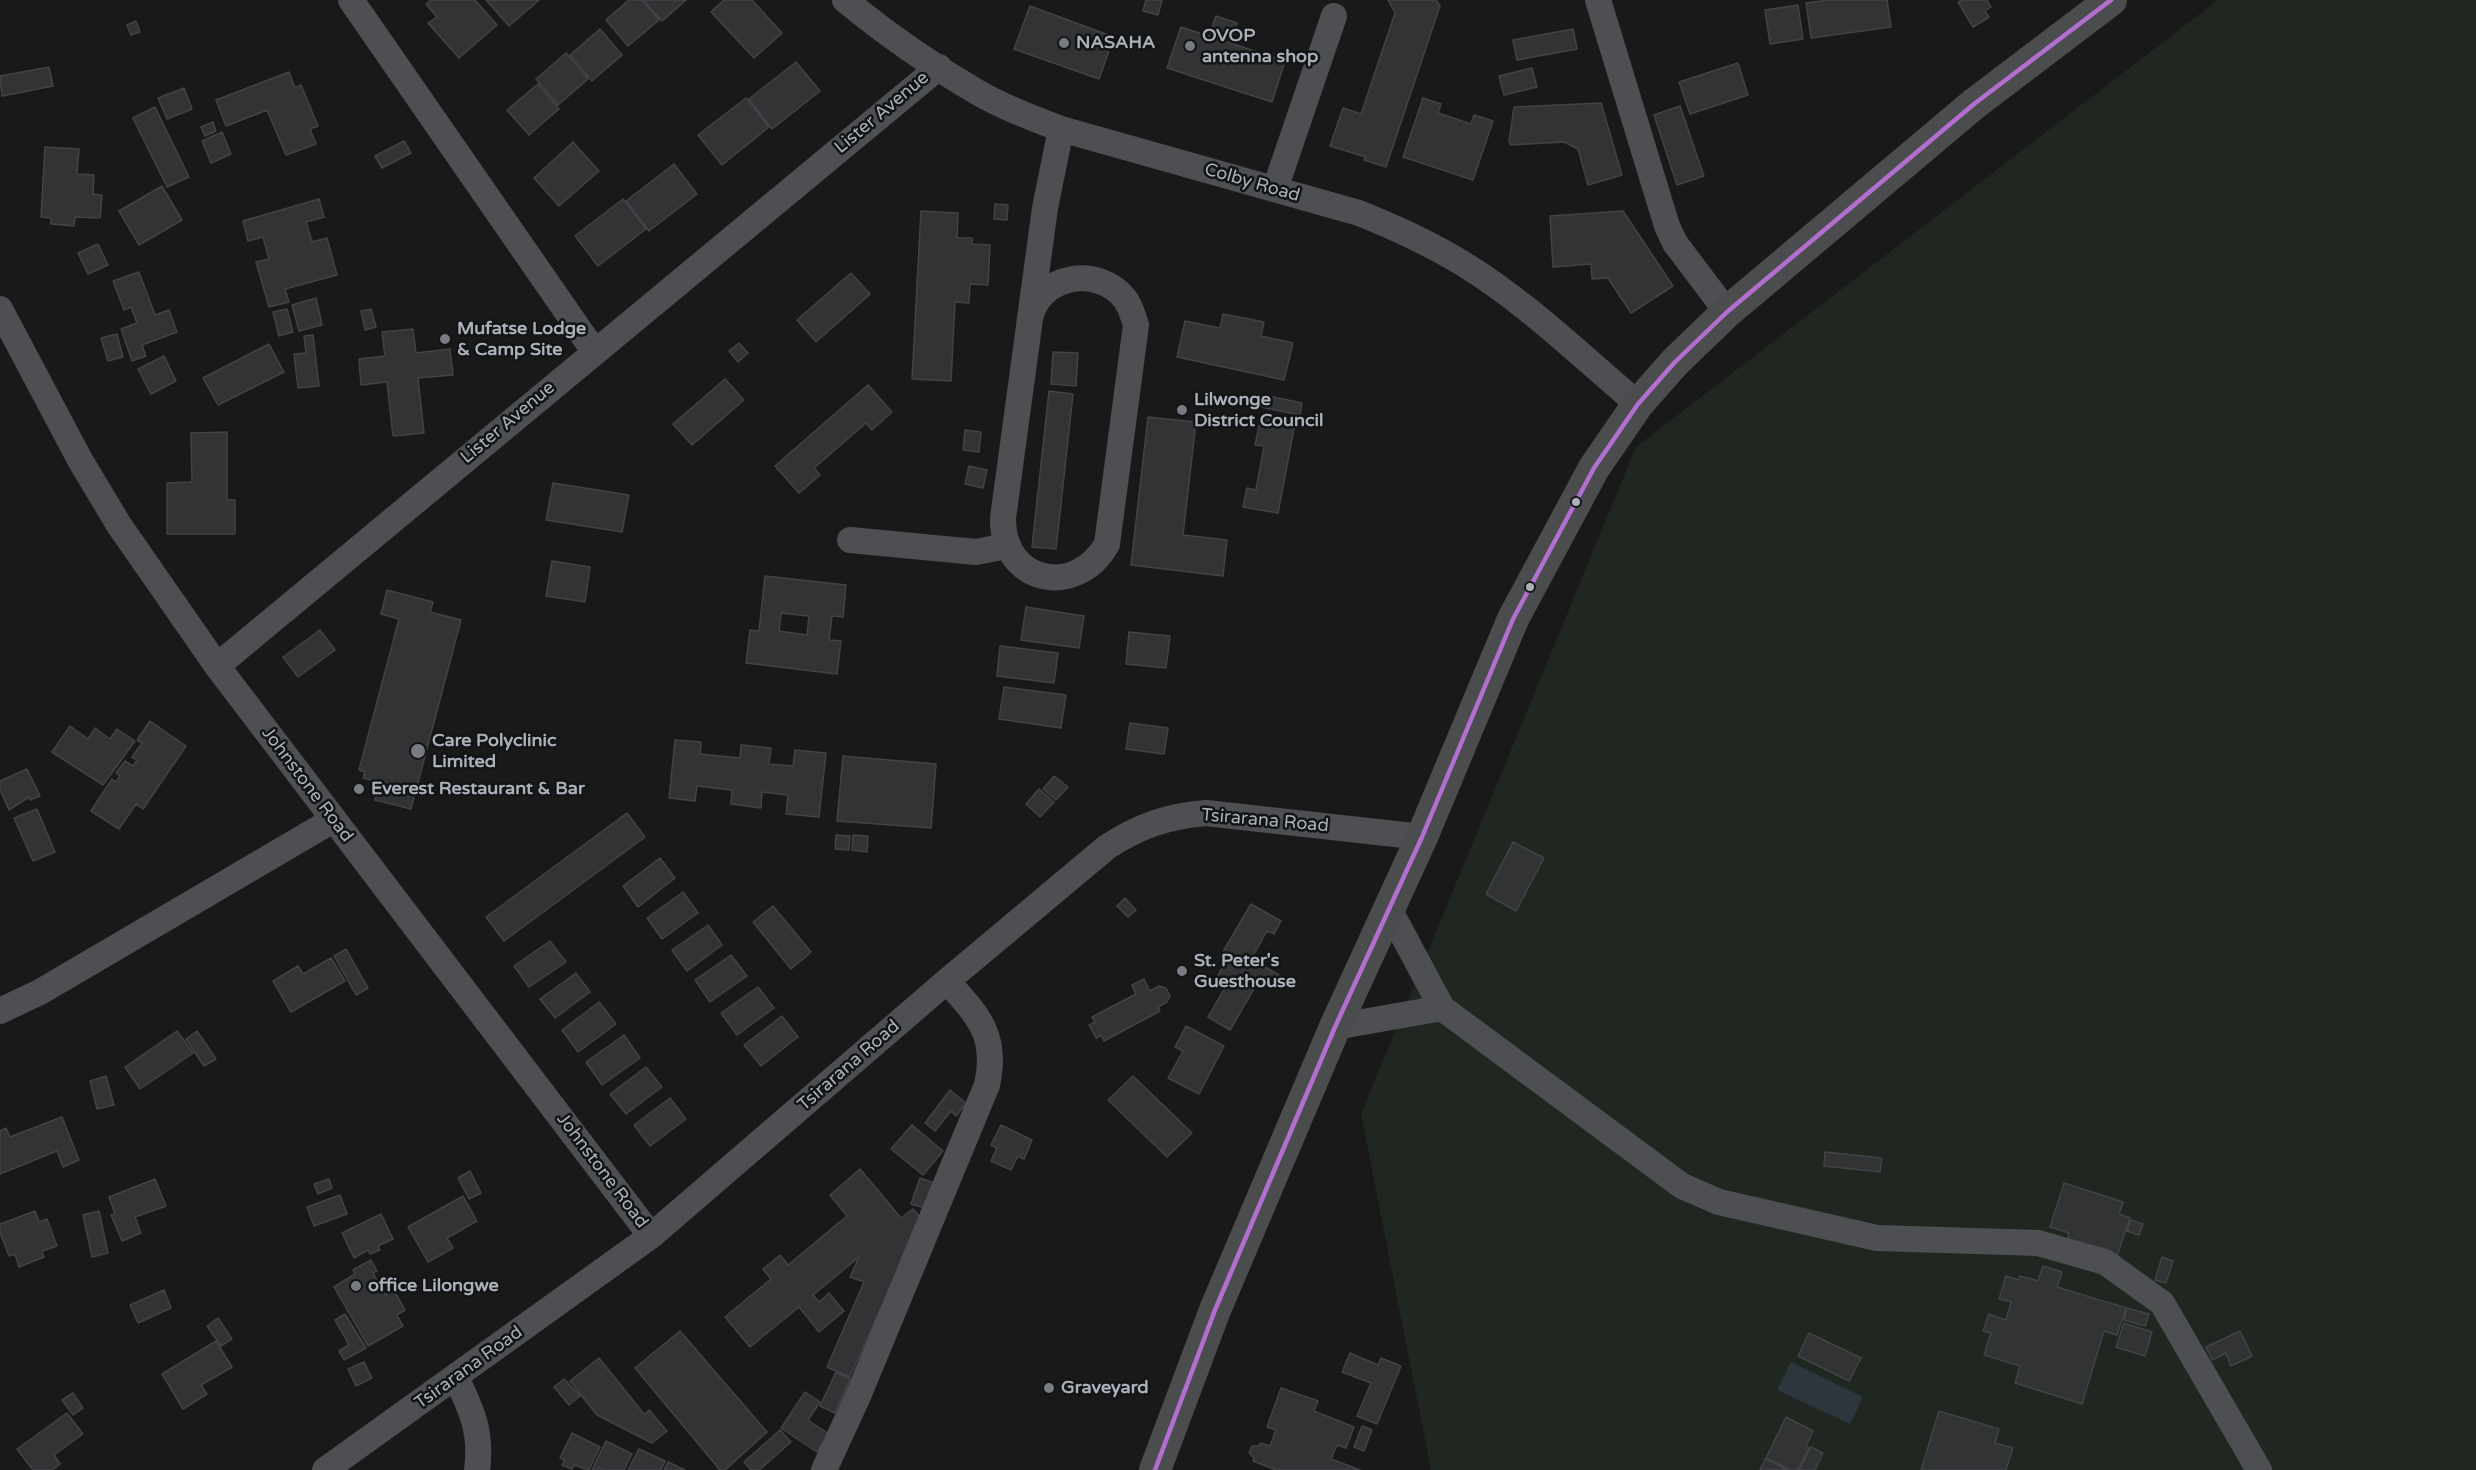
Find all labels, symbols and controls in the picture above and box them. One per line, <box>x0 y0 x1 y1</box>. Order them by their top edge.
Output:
place label: OVOP antenna shop <box>1202 25 1318 68</box>
place label: NASAHA <box>1076 32 1155 54</box>
marker: NASAHA <box>1057 36 1071 50</box>
marker: OVOP antenna shop <box>1183 39 1197 53</box>
street label: Lister Avenue <box>830 67 934 159</box>
street label: Colby Road <box>1202 159 1302 207</box>
place label: Mufatse Lodge & Camp Site <box>457 318 586 360</box>
marker: Mufatse Lodge & Camp Site <box>438 332 452 346</box>
street label: Lister Avenue <box>456 377 560 469</box>
place label: Lilwonge District Council <box>1194 389 1323 432</box>
marker: Lilwonge District Council <box>1175 403 1189 417</box>
unlabelled marker <box>1570 496 1582 508</box>
unlabelled marker <box>1524 581 1536 593</box>
street label: Johnstone Road <box>257 723 357 847</box>
place label: Care Polyclinic Limited <box>432 730 557 772</box>
marker: Care Polyclinic Limited <box>409 742 427 760</box>
place label: Everest Restaurant & Bar <box>371 778 585 800</box>
marker: Everest Restaurant & Bar <box>352 782 366 796</box>
street label: Tsirarana Road <box>1200 805 1330 837</box>
place label: St. Peter's Guesthouse <box>1194 950 1296 992</box>
marker: St. Peter's Guesthouse <box>1175 964 1189 978</box>
street label: Tsirarana Road <box>794 1016 904 1116</box>
street label: Johnstone Road <box>552 1109 652 1233</box>
place label: office Lilongwe <box>368 1275 499 1297</box>
marker: office Lilongwe <box>349 1279 363 1293</box>
street label: Tsirarana Road <box>411 1322 527 1414</box>
place label: Graveyard <box>1061 1377 1149 1399</box>
marker: Graveyard <box>1042 1381 1056 1395</box>

